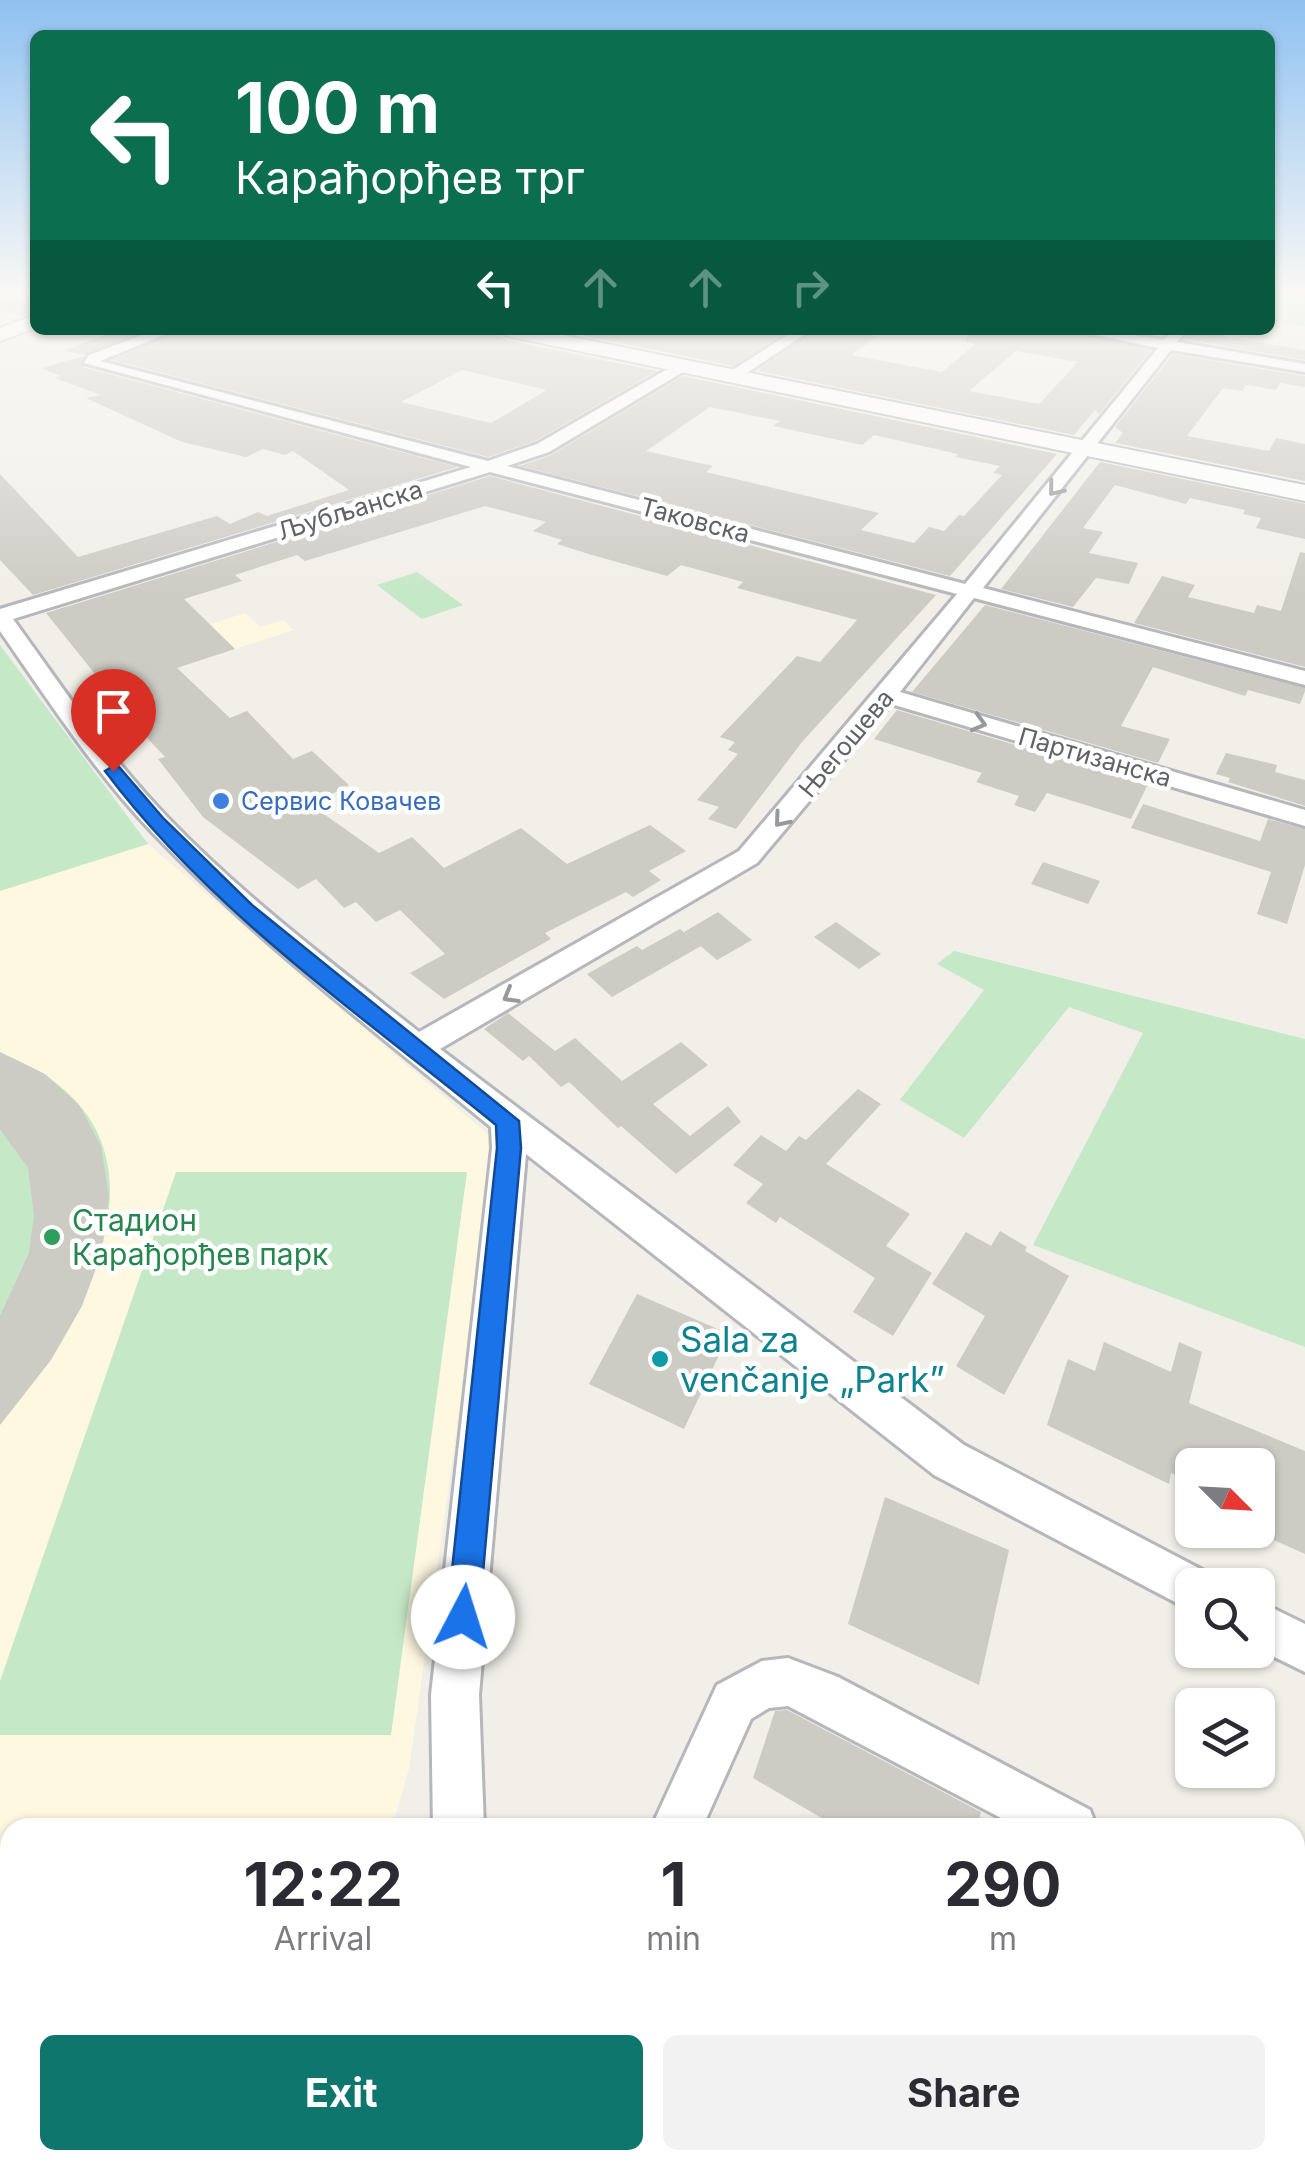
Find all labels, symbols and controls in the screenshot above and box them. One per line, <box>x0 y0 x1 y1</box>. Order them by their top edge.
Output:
text: 100 m <box>235 65 440 150</box>
icon: left <box>70 70 200 200</box>
text: Карађорђев трг <box>235 150 585 205</box>
icon: left <box>468 260 523 315</box>
icon: ahead <box>573 260 628 315</box>
icon: ahead <box>678 260 733 315</box>
icon: right <box>783 260 838 315</box>
street label: Љубљанска <box>274 474 426 546</box>
one-way arrow <box>1049 477 1067 495</box>
street label: Таковска <box>637 491 753 549</box>
pin <box>71 669 156 772</box>
street label: Његошева <box>792 683 900 803</box>
icon: arrive <box>86 684 141 739</box>
one-way arrow <box>970 711 987 732</box>
street label: Партизанска <box>1015 721 1175 793</box>
place label: Сервис Ковачев <box>241 786 441 816</box>
marker: Сервис Ковачев <box>210 790 232 812</box>
one-way arrow <box>775 809 793 827</box>
one-way arrow <box>503 984 521 1004</box>
place label: Стадион Карађорђев парк <box>72 1202 328 1272</box>
marker: Стадион Карађорђев парк <box>41 1226 63 1248</box>
place label: Sala za venčanje „Park” <box>680 1318 945 1400</box>
marker: Sala za venčanje „Park” <box>649 1348 671 1370</box>
north arrow <box>1175 1448 1275 1548</box>
map controls <box>1175 1448 1275 1788</box>
position arrow <box>411 1565 515 1669</box>
button: search <box>1175 1568 1275 1668</box>
button: layers <box>1175 1688 1275 1788</box>
text: 12:22 <box>243 1848 403 1920</box>
text: 1 <box>661 1848 686 1920</box>
text: 290 <box>944 1848 1062 1920</box>
text: Arrival <box>274 1919 372 1958</box>
text: min <box>646 1919 701 1958</box>
text: m <box>989 1919 1017 1958</box>
button: Exit <box>40 2035 643 2150</box>
button: Share <box>663 2035 1265 2150</box>

